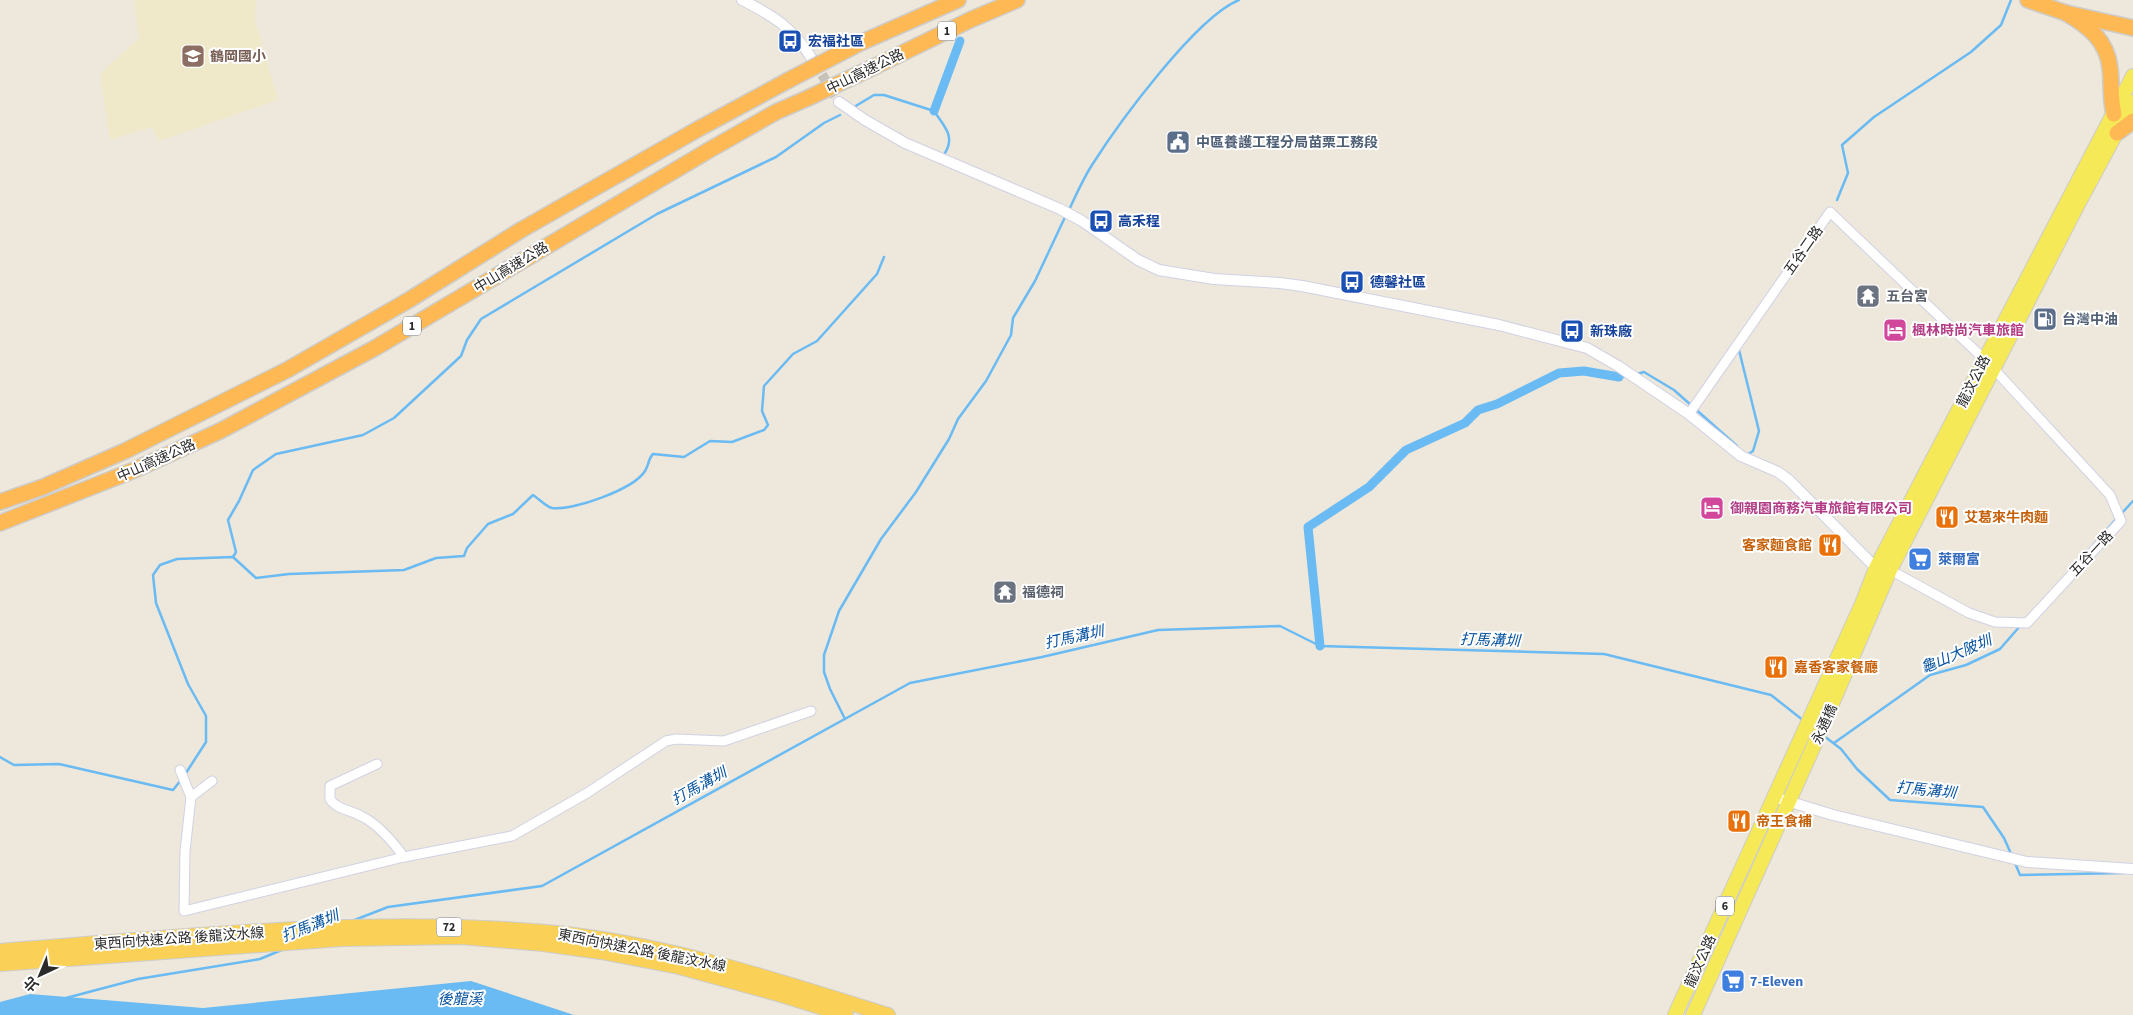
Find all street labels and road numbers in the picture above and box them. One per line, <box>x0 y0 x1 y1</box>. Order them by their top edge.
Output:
road number: 1 <box>938 22 956 40</box>
street label: 中山高速公路 <box>823 44 908 99</box>
street label: 五谷二路 <box>1780 222 1828 279</box>
street label: 中山高速公路 <box>470 238 553 298</box>
road number: 1 <box>403 316 421 336</box>
street label: 龍汶公路 <box>1952 352 1996 411</box>
street label: 中山高速公路 <box>114 435 199 487</box>
street label: 五谷一路 <box>2065 526 2118 581</box>
street label: 永通橋 <box>1807 701 1843 748</box>
road number: 6 <box>1716 896 1734 916</box>
road number: 72 <box>436 918 462 936</box>
street label: 東西向快速公路 後龍汶水線 <box>93 923 265 955</box>
street label: 東西向快速公路 後龍汶水線 <box>556 925 728 977</box>
street label: 龍汶公路 <box>1680 932 1721 991</box>

